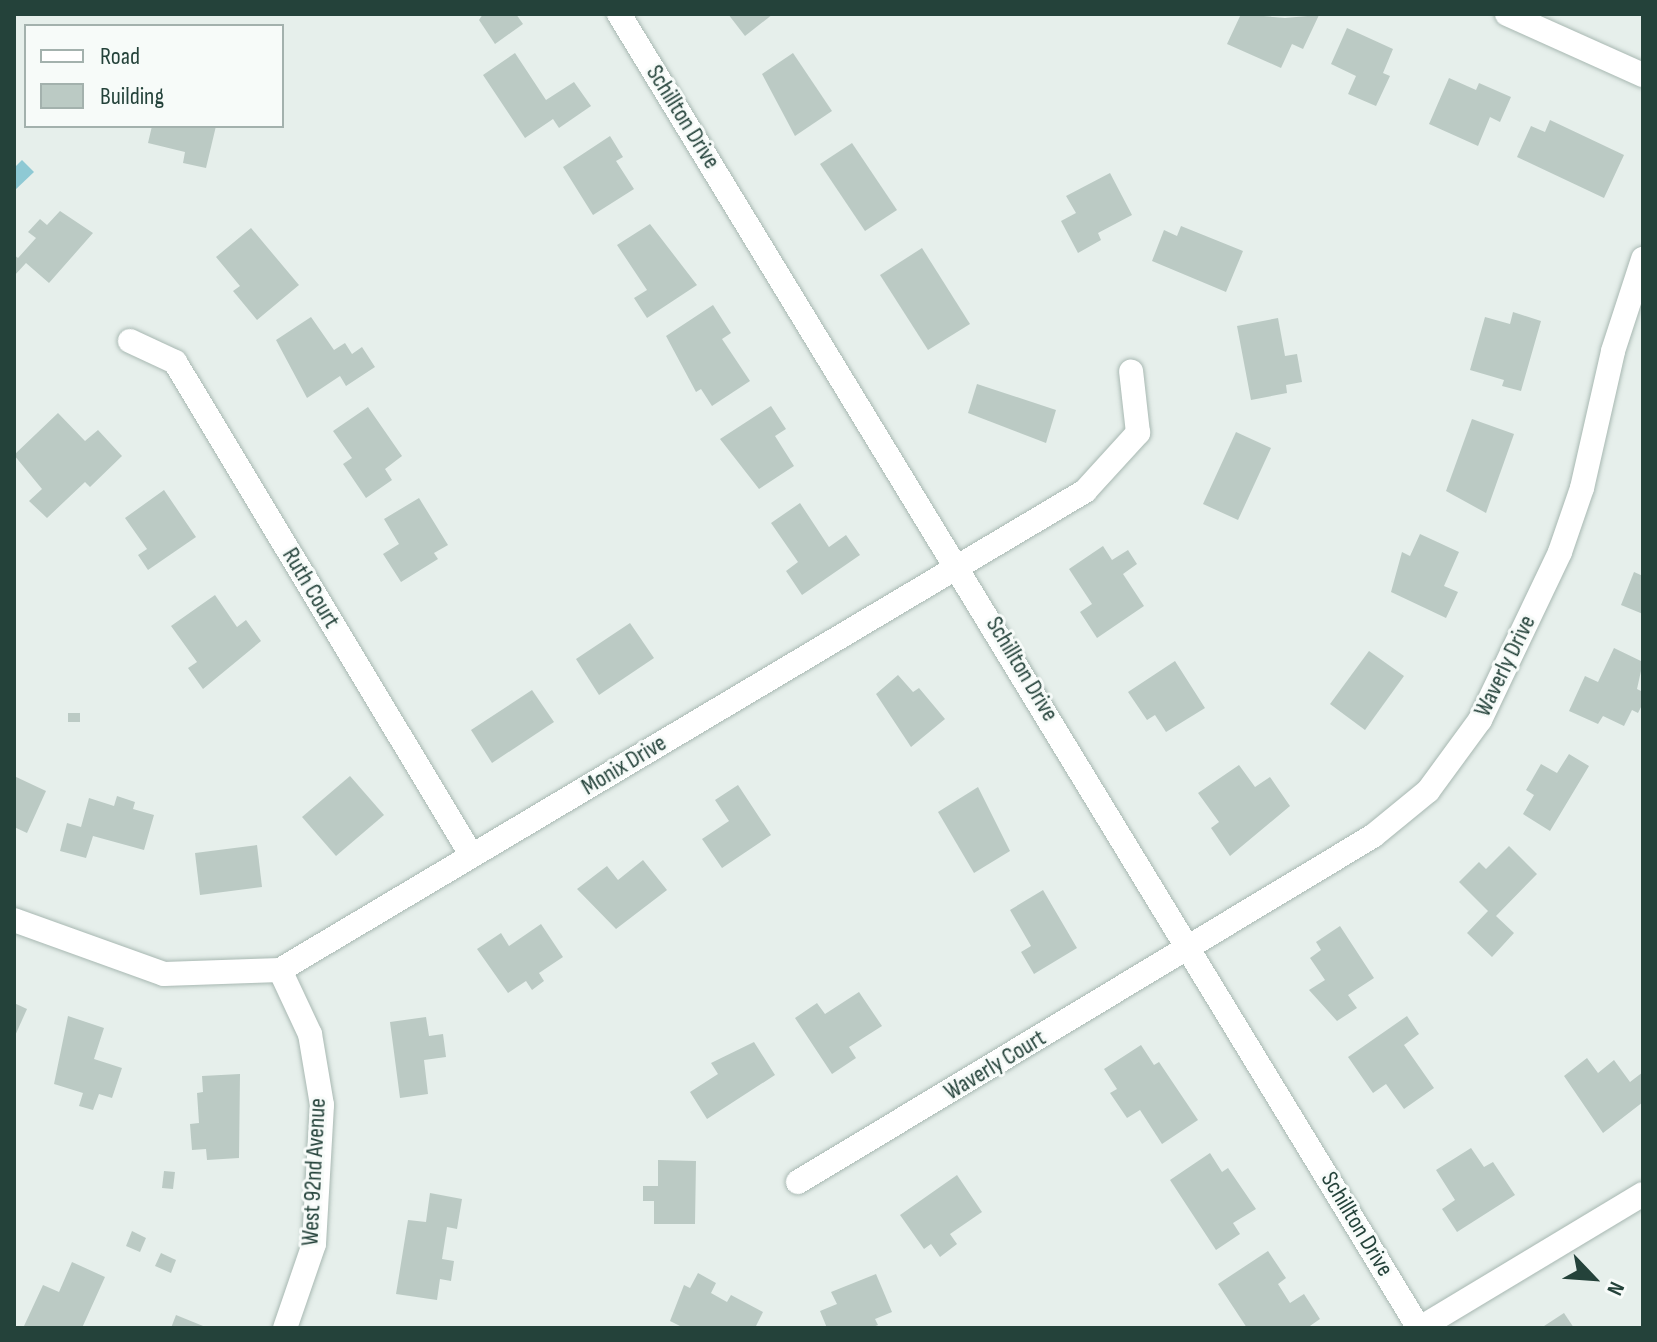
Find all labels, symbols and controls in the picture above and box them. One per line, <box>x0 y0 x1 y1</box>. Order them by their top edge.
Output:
legend <box>24 24 284 128</box>
text: Road <box>100 42 140 71</box>
street label: Schillton Drive <box>640 60 726 174</box>
text: Building <box>100 82 164 111</box>
street label: Ruth Court <box>276 543 346 633</box>
street label: Waverly Drive <box>1468 611 1542 721</box>
street label: Schillton Drive <box>980 612 1064 726</box>
street label: Monix Drive <box>576 729 672 801</box>
street label: Waverly Court <box>939 1024 1051 1106</box>
street label: West 92nd Avenue <box>296 1097 332 1247</box>
street label: Schillton Drive <box>1315 1167 1399 1281</box>
north arrow <box>1553 1238 1633 1318</box>
text: N <box>1600 1277 1630 1299</box>

